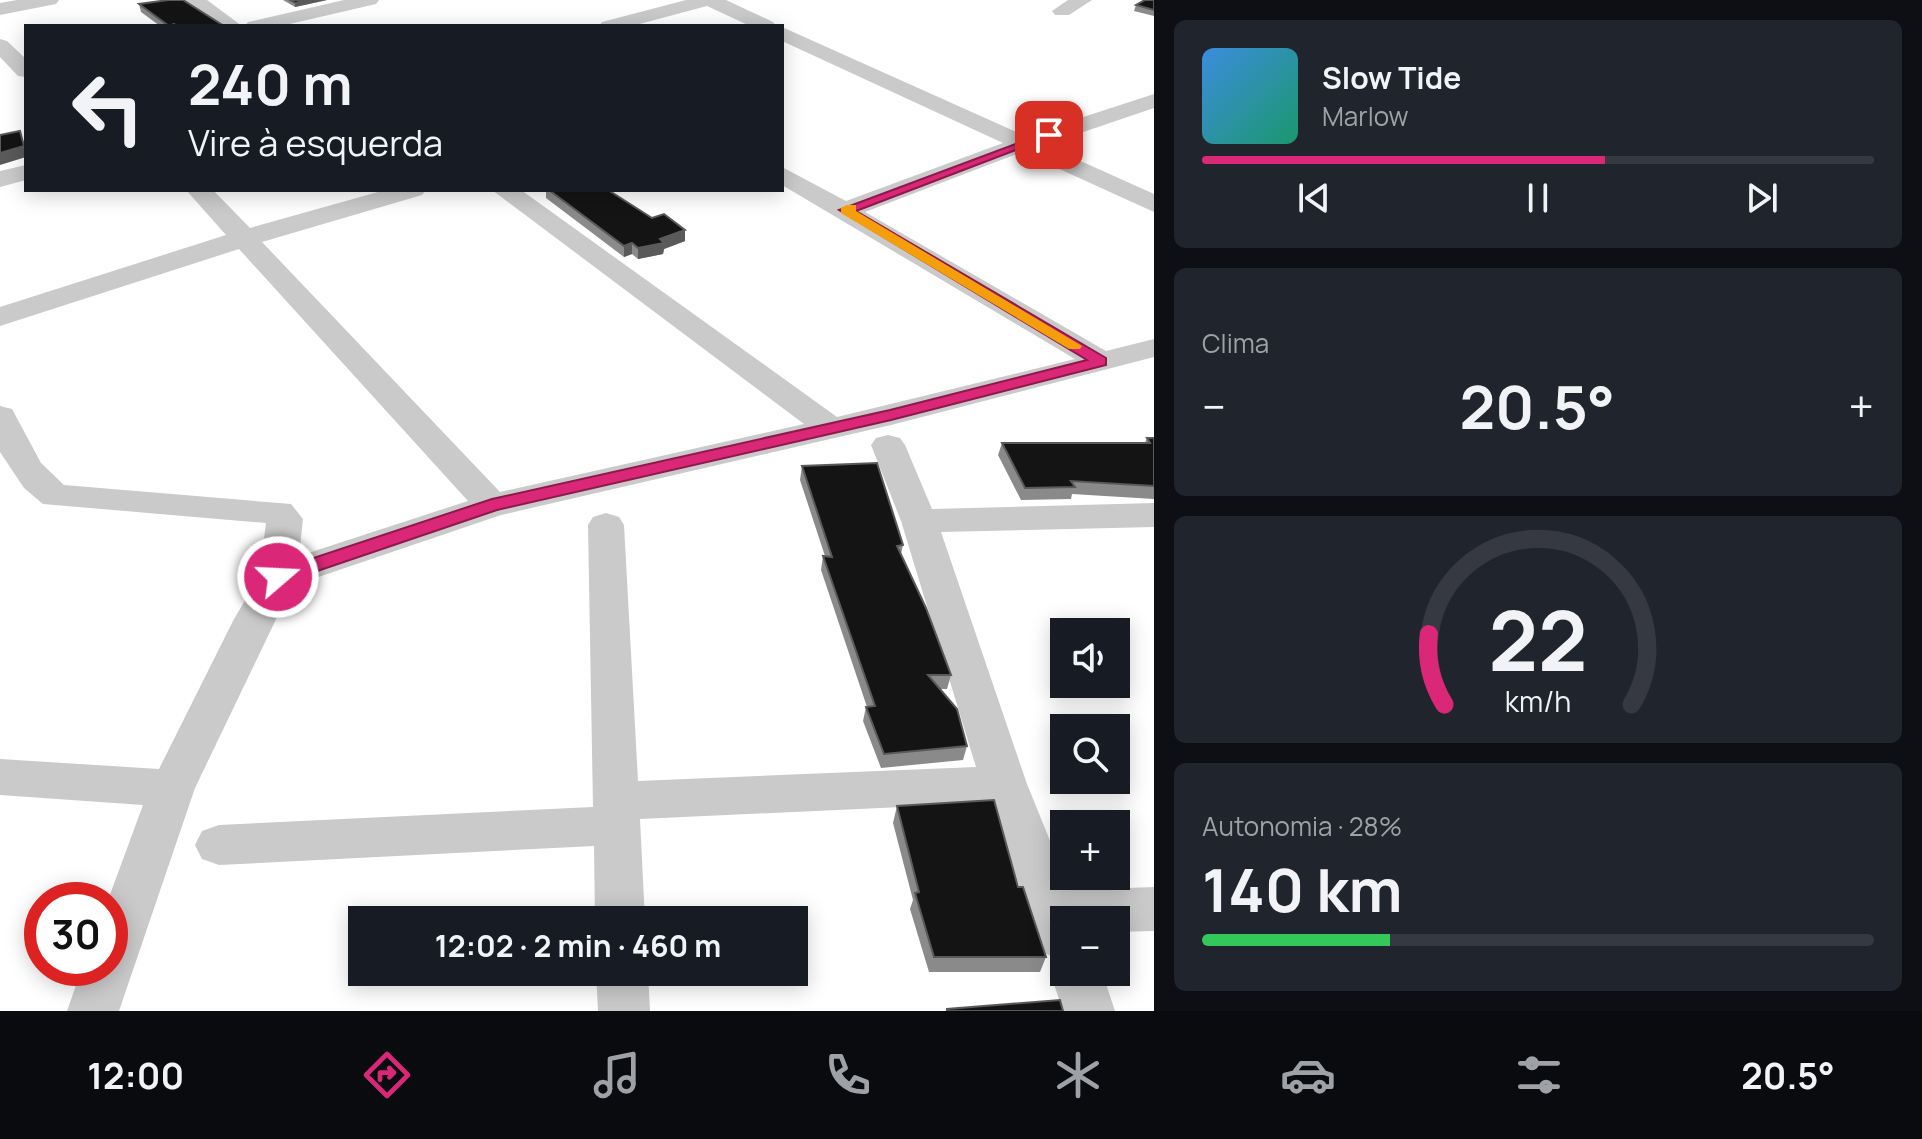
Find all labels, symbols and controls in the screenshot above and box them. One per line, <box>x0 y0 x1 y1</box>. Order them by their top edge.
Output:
text: 240 m <box>188 45 353 122</box>
icon: left <box>56 56 160 160</box>
text: Slow Tide <box>1322 57 1461 98</box>
text: Marlow <box>1322 98 1409 134</box>
pin <box>1015 101 1083 169</box>
icon: arrive <box>1027 113 1071 157</box>
text: Vire à esquerda <box>188 118 443 167</box>
icon: previous <box>1292 176 1336 220</box>
icon: pause <box>1516 176 1560 220</box>
icon: next <box>1740 176 1784 220</box>
text: Clima <box>1202 325 1269 361</box>
text: 20.5° <box>1459 365 1615 447</box>
text: − <box>1202 376 1226 436</box>
text: + <box>1849 376 1874 436</box>
position arrow <box>236 535 320 619</box>
text: 22 <box>1488 582 1588 696</box>
map controls <box>1050 618 1130 986</box>
button: sound <box>1050 618 1130 698</box>
text: km/h <box>1505 683 1571 722</box>
button: search <box>1050 714 1130 794</box>
text: Autonomia · 28% <box>1202 808 1402 844</box>
button: + <box>1050 810 1130 890</box>
text: 140 km <box>1202 848 1403 930</box>
speed limit sign: 30 <box>24 882 128 986</box>
button: − <box>1050 906 1130 986</box>
text: 12:02 · 2 min · 460 m <box>435 925 721 966</box>
icon: directions <box>359 1047 415 1103</box>
icon: music <box>589 1047 645 1103</box>
icon: phone <box>820 1047 876 1103</box>
icon: climate <box>1050 1047 1106 1103</box>
icon: car <box>1280 1047 1336 1103</box>
icon: filters <box>1511 1047 1567 1103</box>
text: 12:00 <box>87 1051 184 1100</box>
text: 20.5° <box>1741 1051 1835 1100</box>

